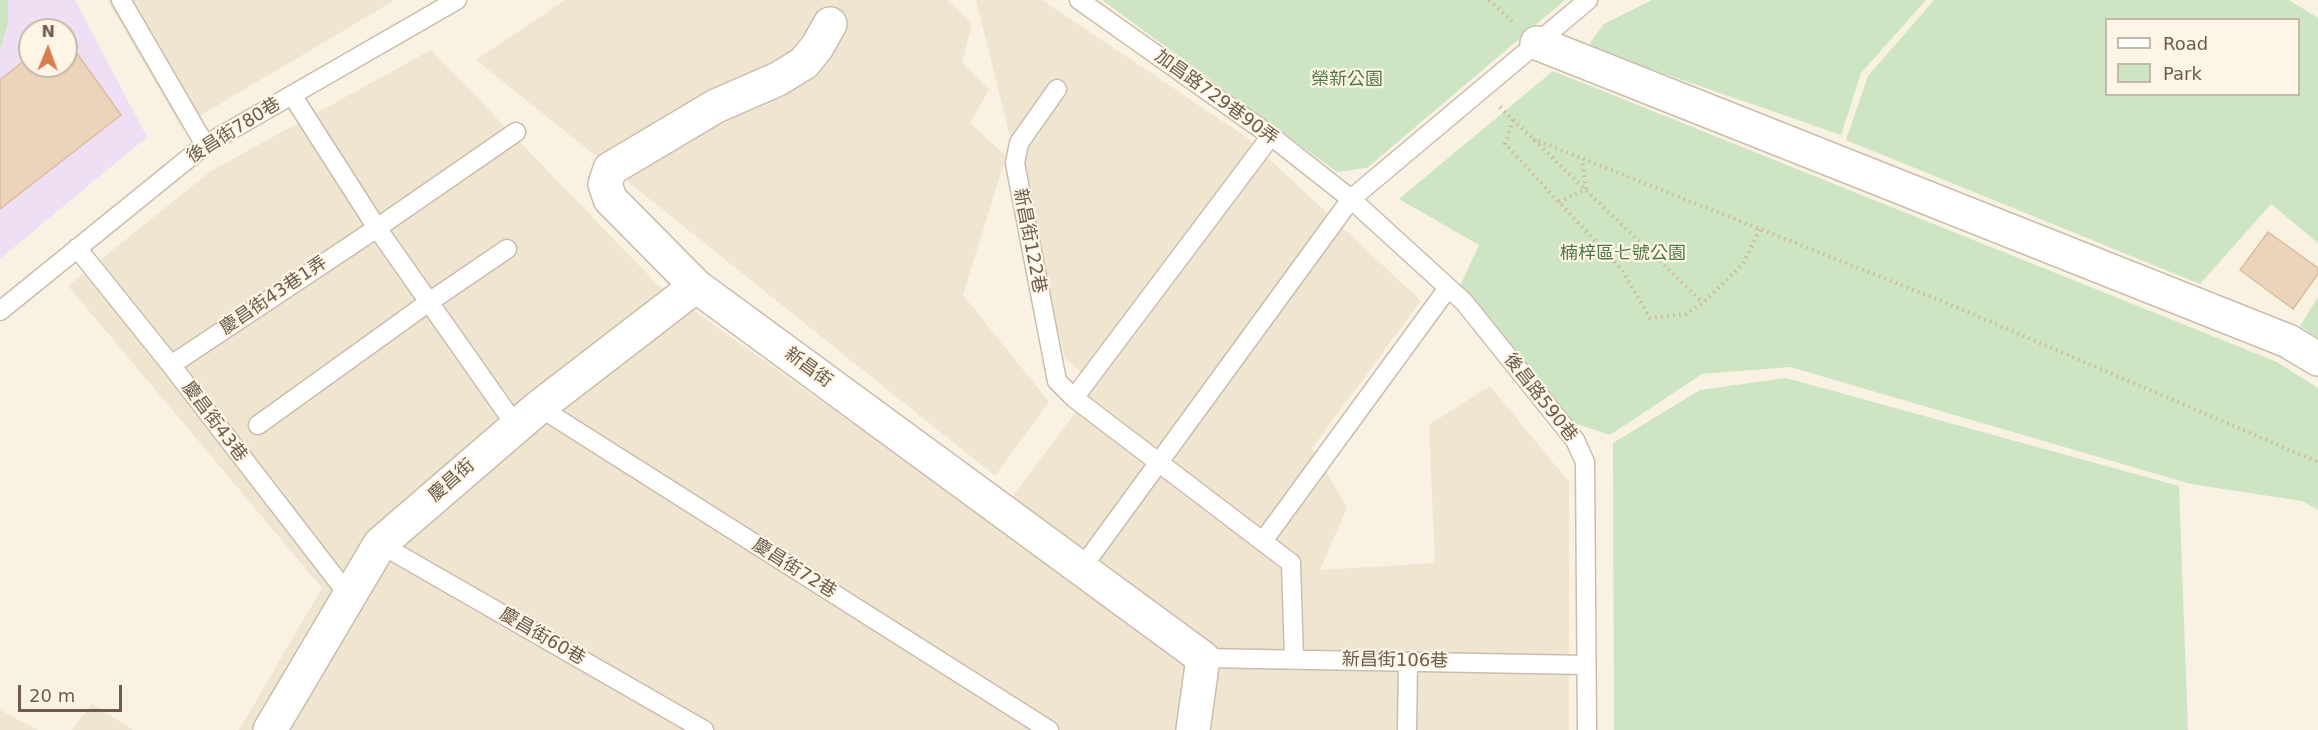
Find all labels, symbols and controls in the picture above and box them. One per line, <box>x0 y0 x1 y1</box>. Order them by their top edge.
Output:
north arrow <box>18 18 78 78</box>
legend <box>2105 18 2300 96</box>
text: N <box>41 22 55 41</box>
text: Road <box>2163 33 2208 54</box>
street label: 加昌路729巷90弄 <box>1150 46 1282 150</box>
text: Park <box>2163 63 2202 84</box>
park label: 榮新公園 <box>1311 69 1383 91</box>
street label: 後昌街780巷 <box>183 94 285 168</box>
street label: 新昌街122巷 <box>1008 187 1050 295</box>
park label: 楠梓區七號公園 <box>1560 243 1686 265</box>
street label: 慶昌街43巷1弄 <box>216 252 332 340</box>
street label: 新昌街 <box>780 343 836 393</box>
street label: 後昌路590巷 <box>1499 349 1581 447</box>
street label: 慶昌街43巷 <box>177 378 251 466</box>
street label: 慶昌街 <box>425 455 479 507</box>
street label: 慶昌街72巷 <box>748 535 840 603</box>
street label: 慶昌街60巷 <box>496 604 588 670</box>
street label: 新昌街106巷 <box>1342 649 1448 673</box>
scale bar <box>21 673 124 711</box>
text: 20 m <box>29 685 75 706</box>

